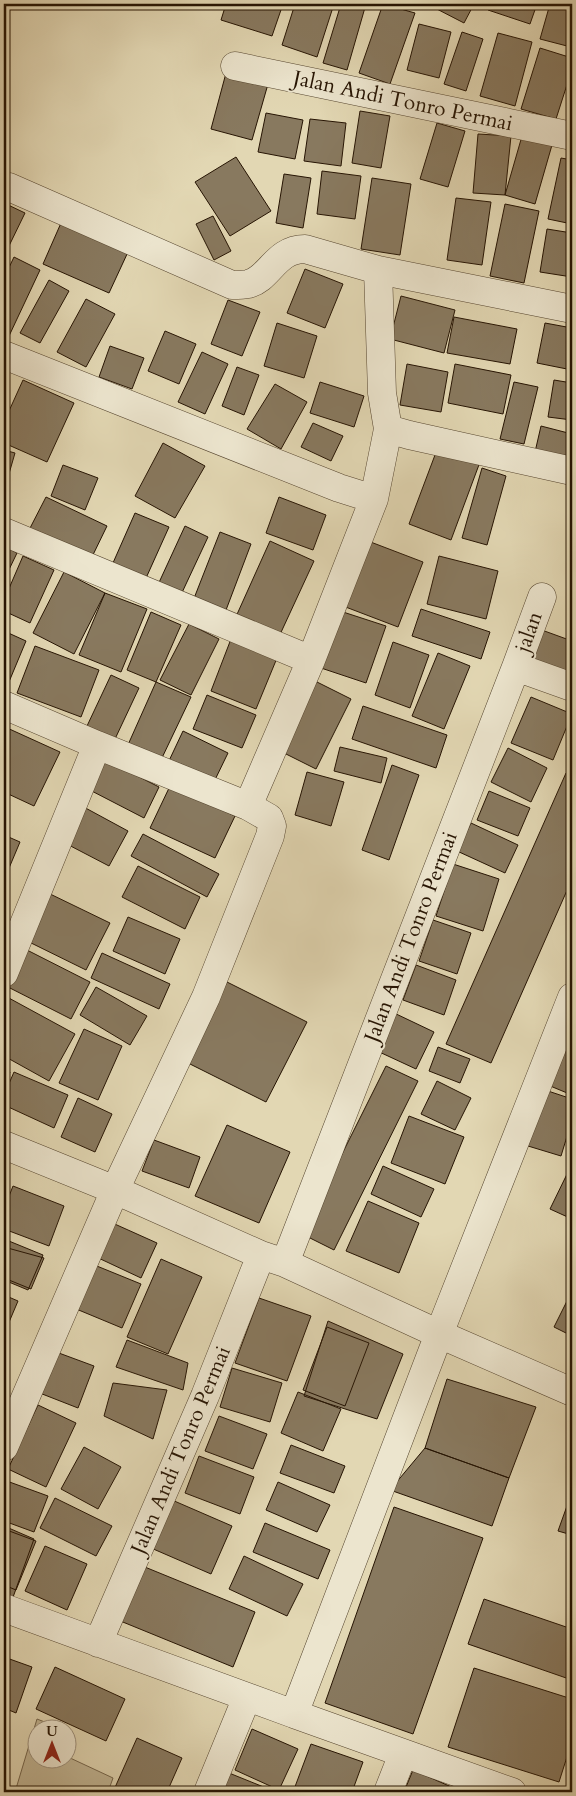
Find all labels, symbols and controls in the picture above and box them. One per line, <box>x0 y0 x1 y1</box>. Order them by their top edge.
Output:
street label: Jalan Andi Tonro Permai <box>288 63 515 138</box>
street label: jalan <box>507 608 550 659</box>
street label: Jalan Andi Tonro Permai <box>356 827 465 1049</box>
street label: Jalan Andi Tonro Permai <box>123 1341 238 1561</box>
north arrow <box>28 1718 78 1768</box>
text: U <box>46 1722 58 1741</box>

